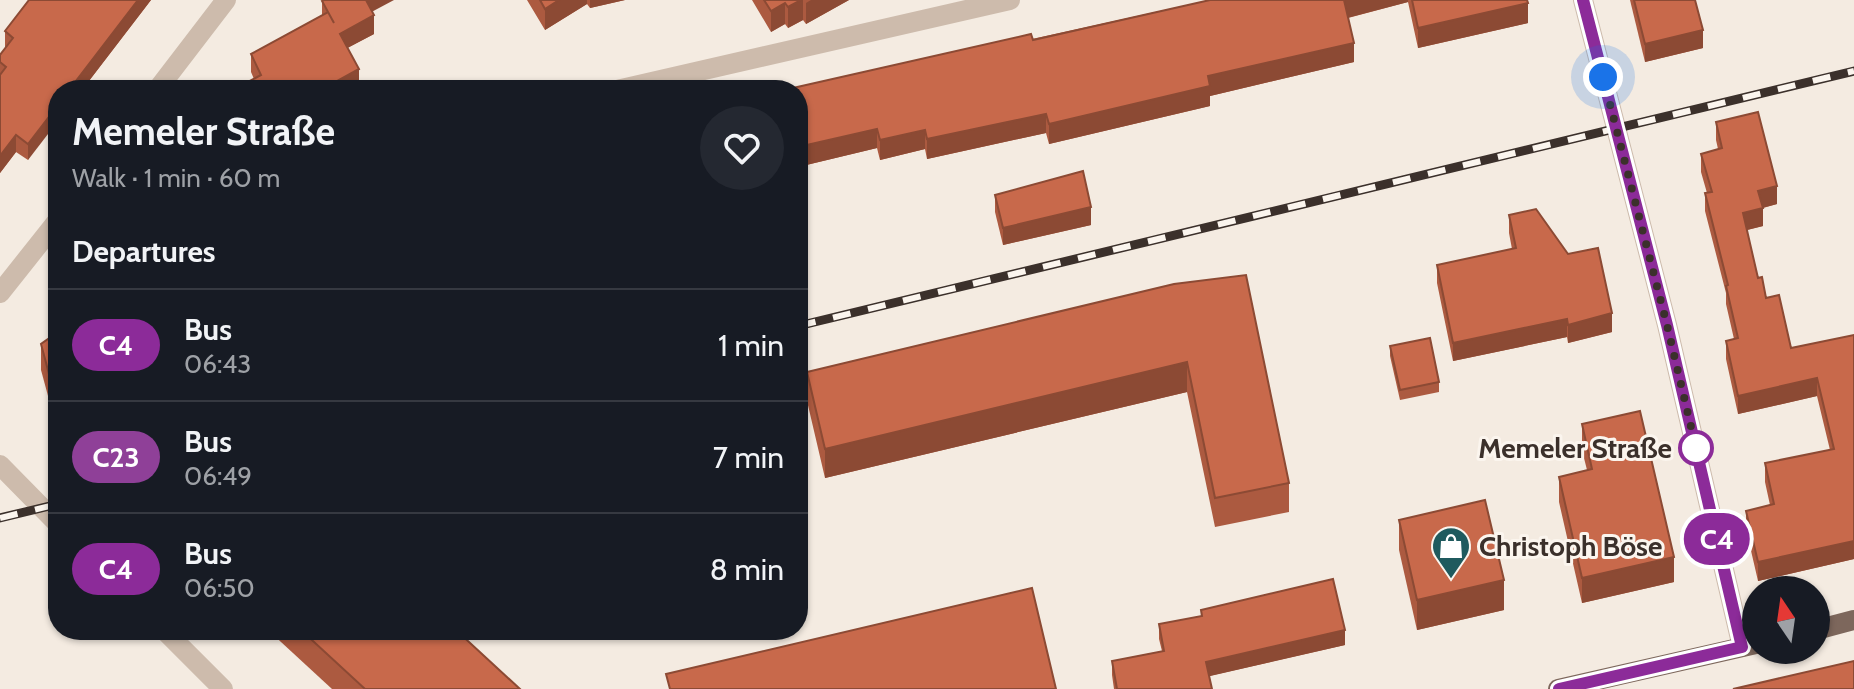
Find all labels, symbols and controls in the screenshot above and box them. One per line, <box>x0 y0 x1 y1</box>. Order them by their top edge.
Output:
your location <box>1583 57 1623 97</box>
button: heart <box>700 106 784 190</box>
text: Memeler Straße <box>72 108 335 155</box>
text: Walk · 1 min · 60 m <box>72 162 280 194</box>
text: Departures <box>72 233 216 270</box>
text: Bus <box>184 311 232 348</box>
text: 1 min <box>718 327 784 364</box>
text: C4 <box>99 328 133 362</box>
text: 06:43 <box>184 348 251 380</box>
text: Bus <box>184 423 232 460</box>
place label: Memeler Straße <box>1478 431 1672 465</box>
marker: Memeler Straße <box>1679 431 1713 465</box>
text: 7 min <box>713 439 784 476</box>
text: C23 <box>93 440 139 474</box>
text: 06:49 <box>184 460 252 492</box>
line badge: C4 <box>1681 513 1753 565</box>
text: C4 <box>1700 522 1734 556</box>
shop icon: Christoph Böse <box>1430 525 1472 580</box>
place label: Christoph Böse <box>1479 529 1662 563</box>
text: Bus <box>184 535 232 572</box>
text: 8 min <box>710 551 784 588</box>
text: C4 <box>99 552 133 586</box>
text: 06:50 <box>184 572 255 604</box>
north arrow <box>1742 576 1830 664</box>
map controls <box>1742 576 1830 664</box>

